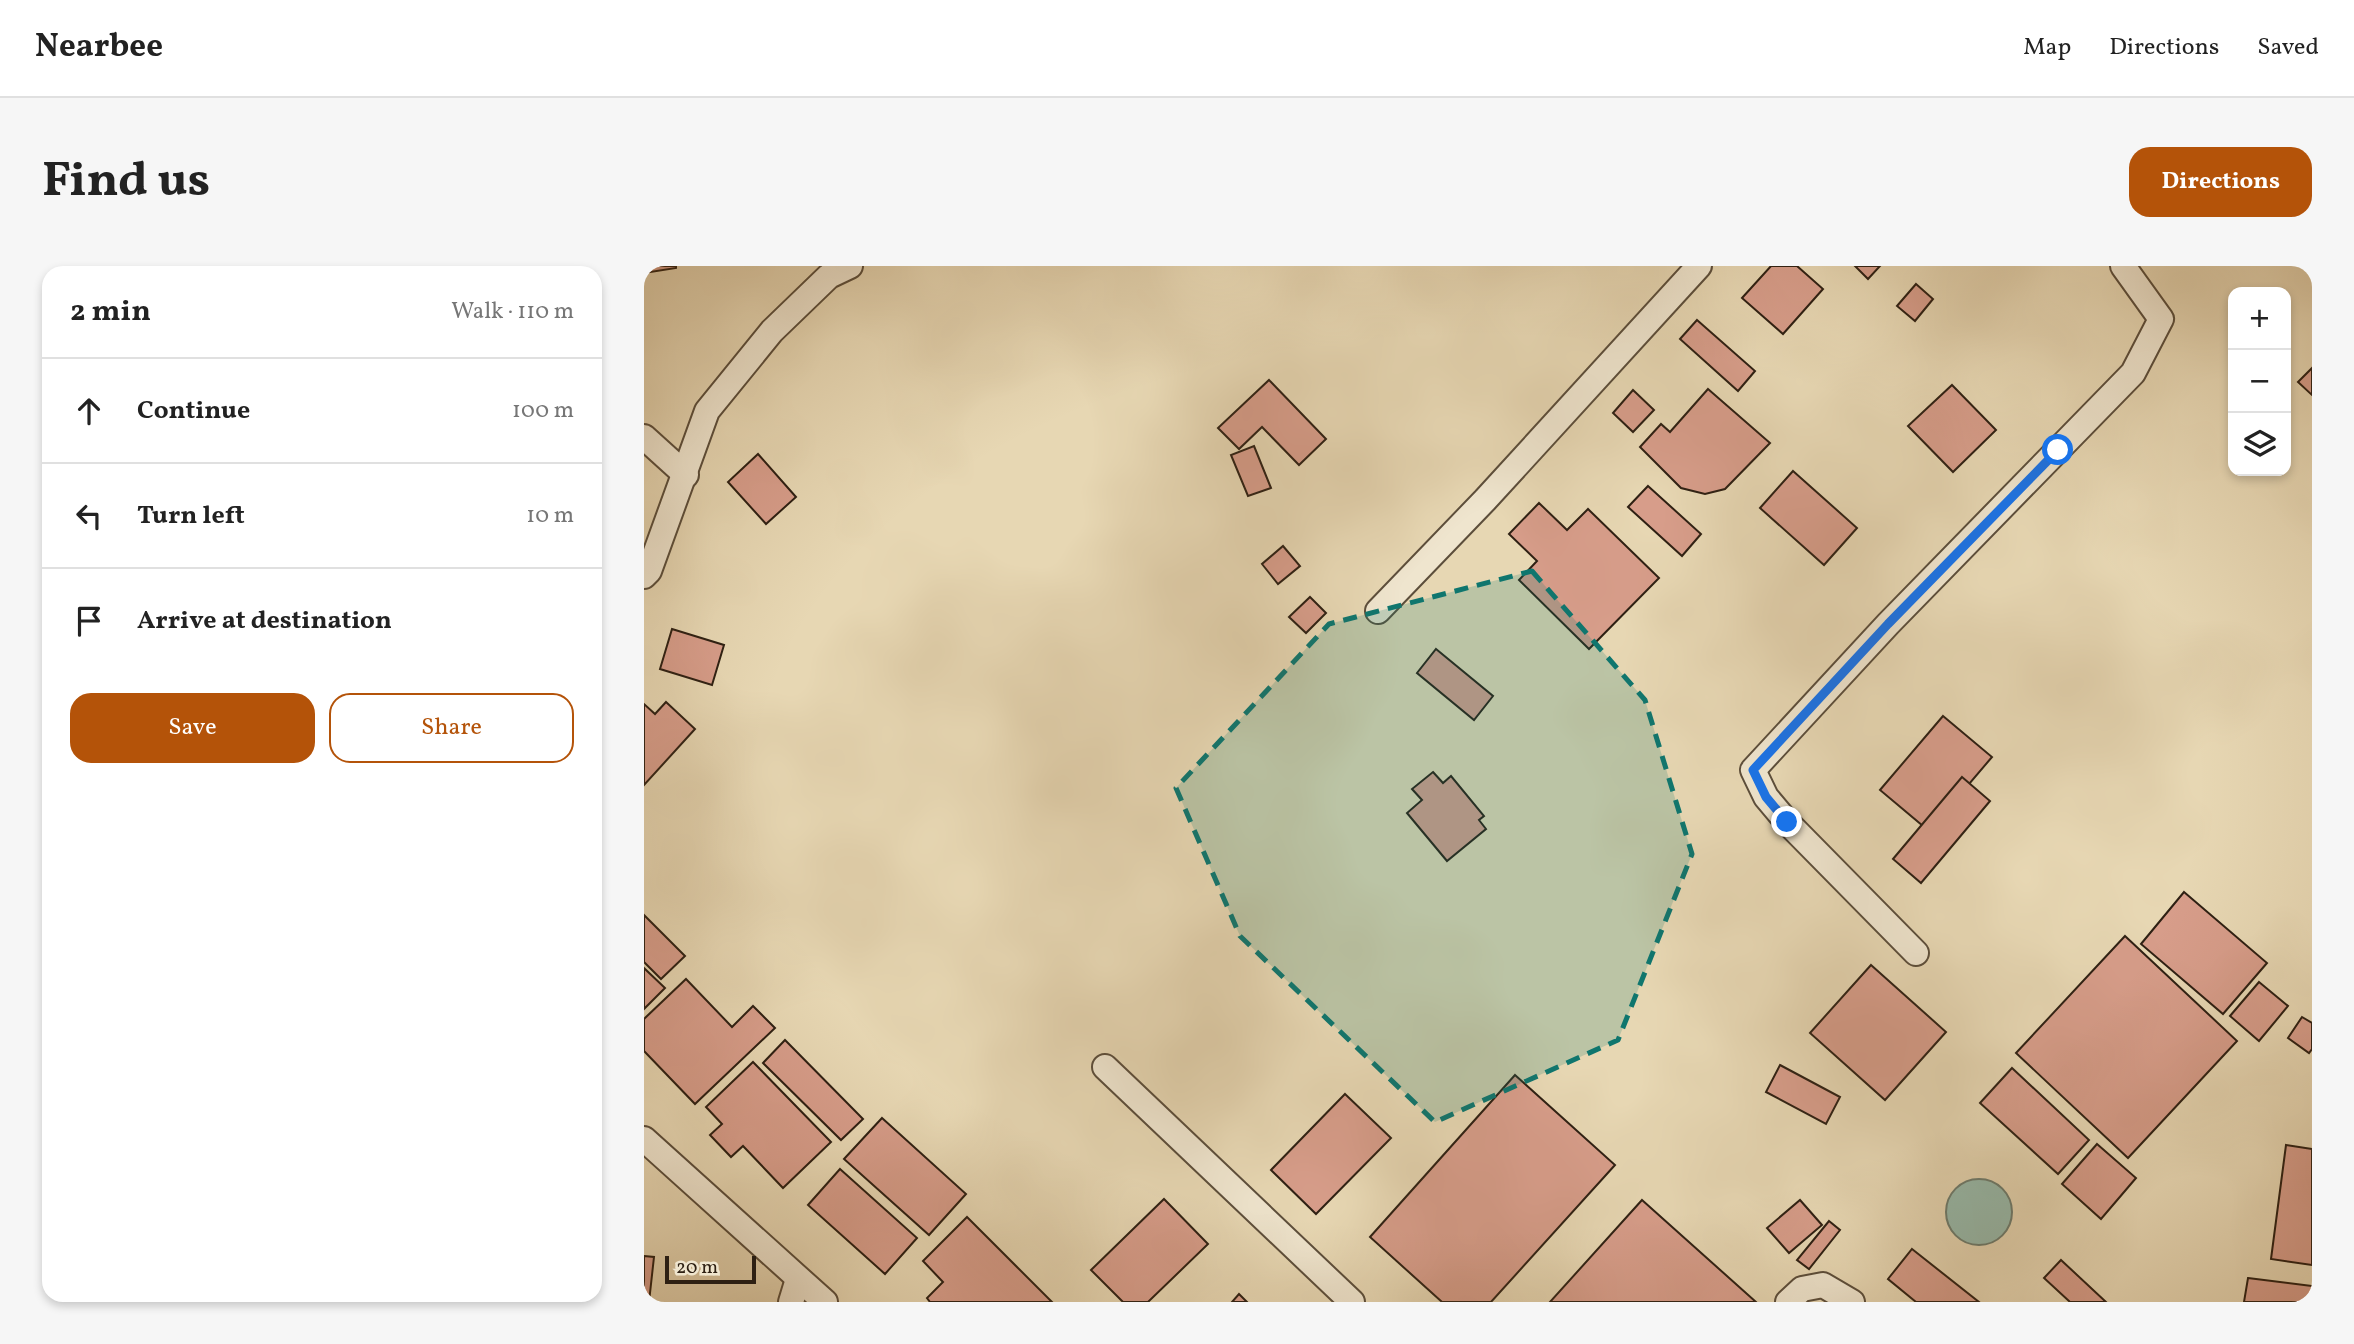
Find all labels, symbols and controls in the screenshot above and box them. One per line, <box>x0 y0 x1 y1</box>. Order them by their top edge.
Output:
text: Nearbee <box>35 25 163 71</box>
text: Map <box>2023 31 2071 65</box>
text: Directions <box>2109 31 2219 65</box>
text: Saved <box>2257 31 2319 65</box>
button: Directions <box>2129 147 2312 217</box>
text: Find us <box>42 148 210 217</box>
map controls <box>2228 287 2291 476</box>
button: + <box>2228 287 2291 350</box>
text: 2 min <box>70 291 151 333</box>
text: Walk · 110 m <box>451 296 574 328</box>
button: − <box>2228 350 2291 413</box>
icon: ahead <box>70 392 108 430</box>
text: Continue <box>137 393 250 429</box>
text: 100 m <box>512 395 574 427</box>
button: layers <box>2228 413 2291 476</box>
route start <box>2042 434 2073 465</box>
icon: left <box>70 497 108 535</box>
text: Turn left <box>137 498 245 534</box>
text: 10 m <box>526 500 574 532</box>
icon: arrive <box>70 602 108 640</box>
text: Arrive at destination <box>137 603 392 639</box>
button: Save <box>70 693 315 763</box>
button: Share <box>329 693 574 763</box>
route end <box>1771 806 1802 837</box>
scale bar <box>665 1253 756 1285</box>
text: 20 m <box>676 1255 718 1281</box>

